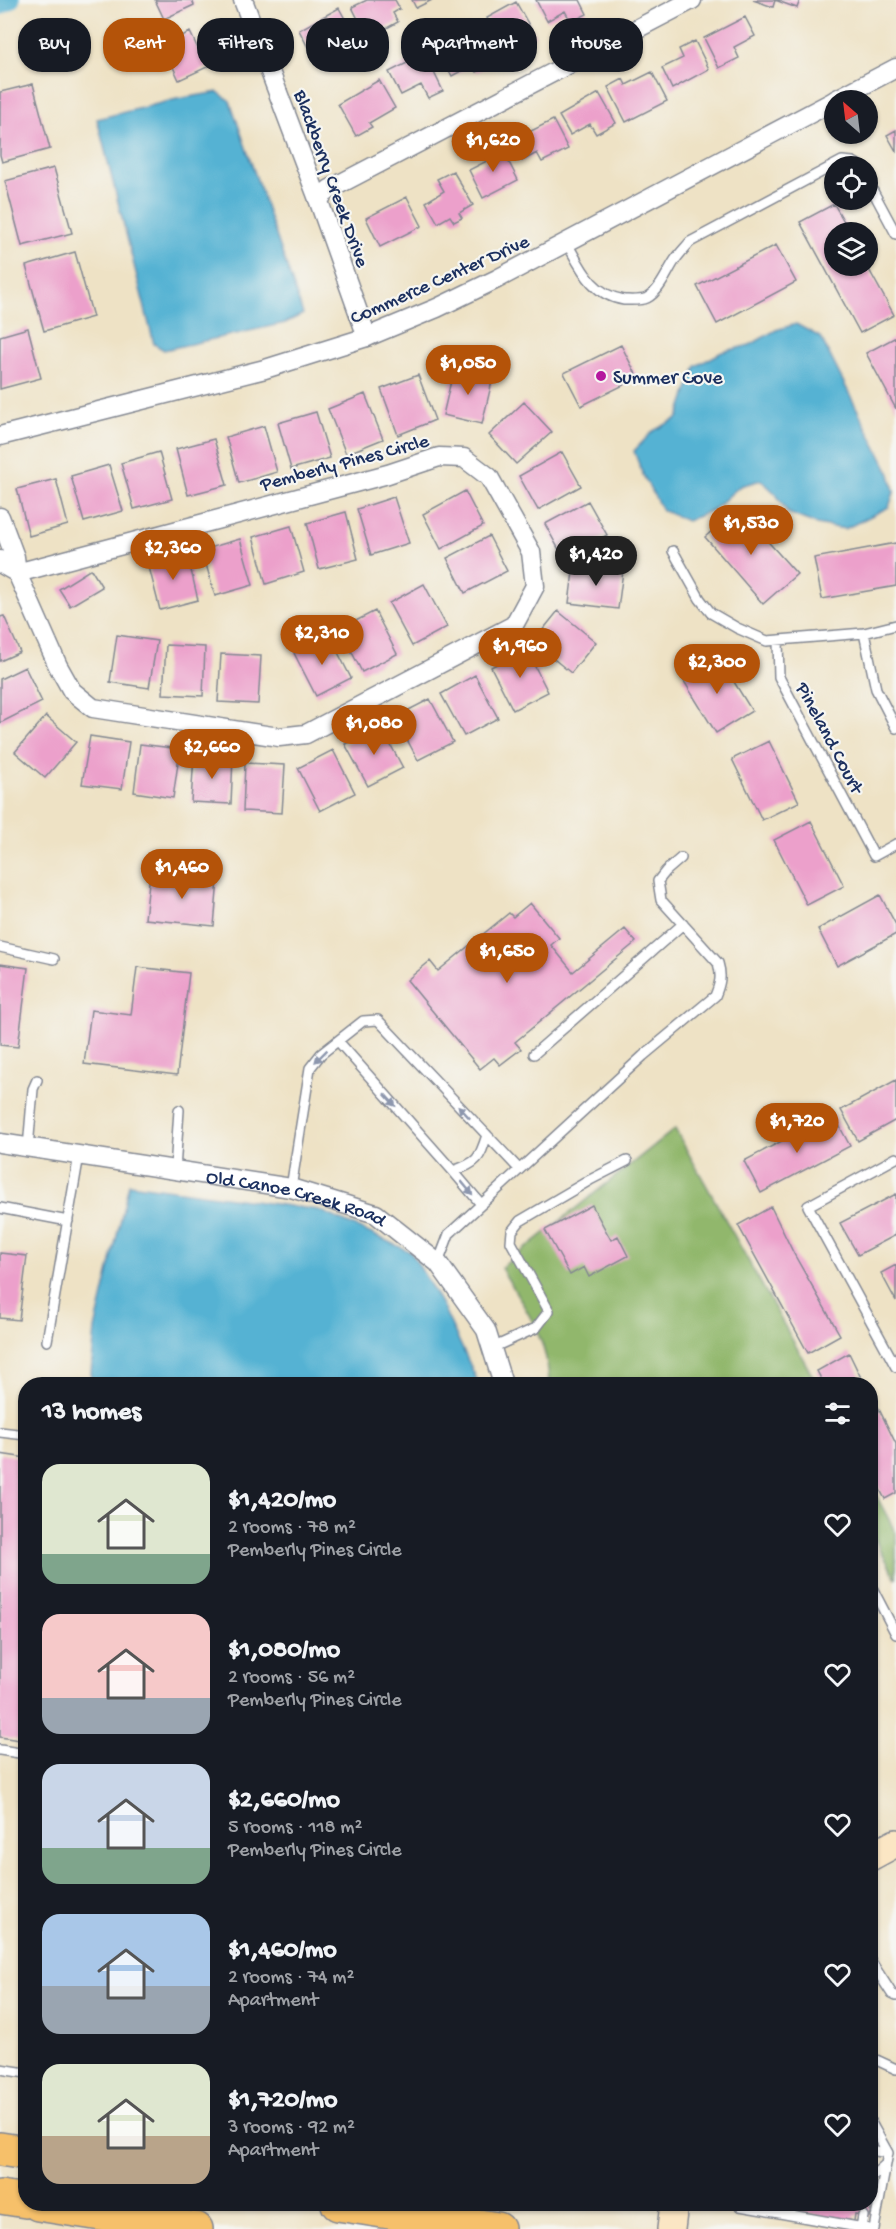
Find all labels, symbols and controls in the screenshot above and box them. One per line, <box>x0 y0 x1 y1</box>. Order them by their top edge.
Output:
chip: Buy <box>18 18 91 72</box>
chip: Rent <box>103 18 185 72</box>
chip: Filters <box>197 18 294 72</box>
chip: New <box>306 18 389 72</box>
chip: Apartment <box>401 18 537 72</box>
chip: House <box>549 18 643 72</box>
street label: Blackberry Creek Drive <box>287 87 373 272</box>
north arrow <box>824 90 878 144</box>
map controls <box>824 90 878 276</box>
pin: $1,620 <box>444 122 542 173</box>
text: $1,620 <box>466 130 520 153</box>
button: locate <box>824 156 878 210</box>
button: layers <box>824 222 878 276</box>
street label: Commerce Center Drive <box>347 231 534 331</box>
pin: $1,050 <box>419 345 517 396</box>
text: $1,050 <box>440 353 496 376</box>
place label: Summer Cove <box>613 368 723 391</box>
marker: Summer Cove <box>594 369 608 383</box>
street label: Pemberly Pines Circle <box>257 431 432 498</box>
pin: $1,530 <box>702 505 800 556</box>
text: $1,530 <box>723 513 779 536</box>
pin: $2,360 <box>124 530 222 581</box>
pin: $1,420 <box>547 536 645 587</box>
text: $2,360 <box>145 538 201 561</box>
text: $1,420 <box>569 544 623 567</box>
pin: $2,310 <box>273 615 371 666</box>
text: $2,310 <box>295 623 349 646</box>
pin: $1,960 <box>471 628 569 679</box>
text: $1,960 <box>493 636 547 659</box>
pin: $2,300 <box>668 644 766 695</box>
text: $2,300 <box>688 652 746 675</box>
street label: Pineland Court <box>789 678 868 800</box>
pin: $1,080 <box>325 705 423 756</box>
text: $1,080 <box>345 713 403 736</box>
pin: $2,660 <box>163 729 261 780</box>
text: $2,660 <box>184 737 240 760</box>
pin: $1,460 <box>133 849 231 900</box>
text: $1,460 <box>155 857 209 880</box>
pin: $1,650 <box>458 933 556 984</box>
text: $1,650 <box>479 941 535 964</box>
one-way arrow <box>314 1048 328 1063</box>
one-way arrow <box>384 1092 397 1108</box>
pin: $1,720 <box>748 1103 846 1154</box>
one-way arrow <box>458 1105 472 1119</box>
text: $1,720 <box>770 1111 824 1134</box>
street label: Old Canoe Creek Road <box>204 1167 392 1234</box>
one-way arrow <box>460 1180 473 1195</box>
icon: filters <box>821 1397 854 1430</box>
text: 13 homes <box>42 1398 141 1429</box>
text: $1,420/mo <box>228 1486 336 1517</box>
icon: home <box>90 1488 162 1560</box>
icon: heart <box>821 1508 854 1541</box>
text: 2 rooms · 78 m² <box>228 1517 356 1540</box>
text: Pemberly Pines Circle <box>228 1540 402 1563</box>
text: $1,080/mo <box>228 1636 340 1667</box>
icon: home <box>90 1638 162 1710</box>
icon: heart <box>821 1658 854 1691</box>
text: 2 rooms · 56 m² <box>228 1667 355 1690</box>
text: Pemberly Pines Circle <box>228 1690 402 1713</box>
text: $2,660/mo <box>228 1786 340 1817</box>
icon: home <box>90 1788 162 1860</box>
icon: heart <box>821 1808 854 1841</box>
text: 5 rooms · 118 m² <box>228 1817 362 1840</box>
text: Pemberly Pines Circle <box>228 1840 402 1863</box>
text: $1,460/mo <box>228 1936 337 1967</box>
icon: home <box>90 1938 162 2010</box>
icon: heart <box>821 1958 854 1991</box>
text: 2 rooms · 74 m² <box>228 1967 354 1990</box>
text: Apartment <box>228 1990 318 2013</box>
text: $1,720/mo <box>228 2086 338 2117</box>
icon: home <box>90 2088 162 2160</box>
icon: heart <box>821 2108 854 2141</box>
text: 3 rooms · 92 m² <box>228 2117 355 2140</box>
text: Apartment <box>228 2140 318 2163</box>

